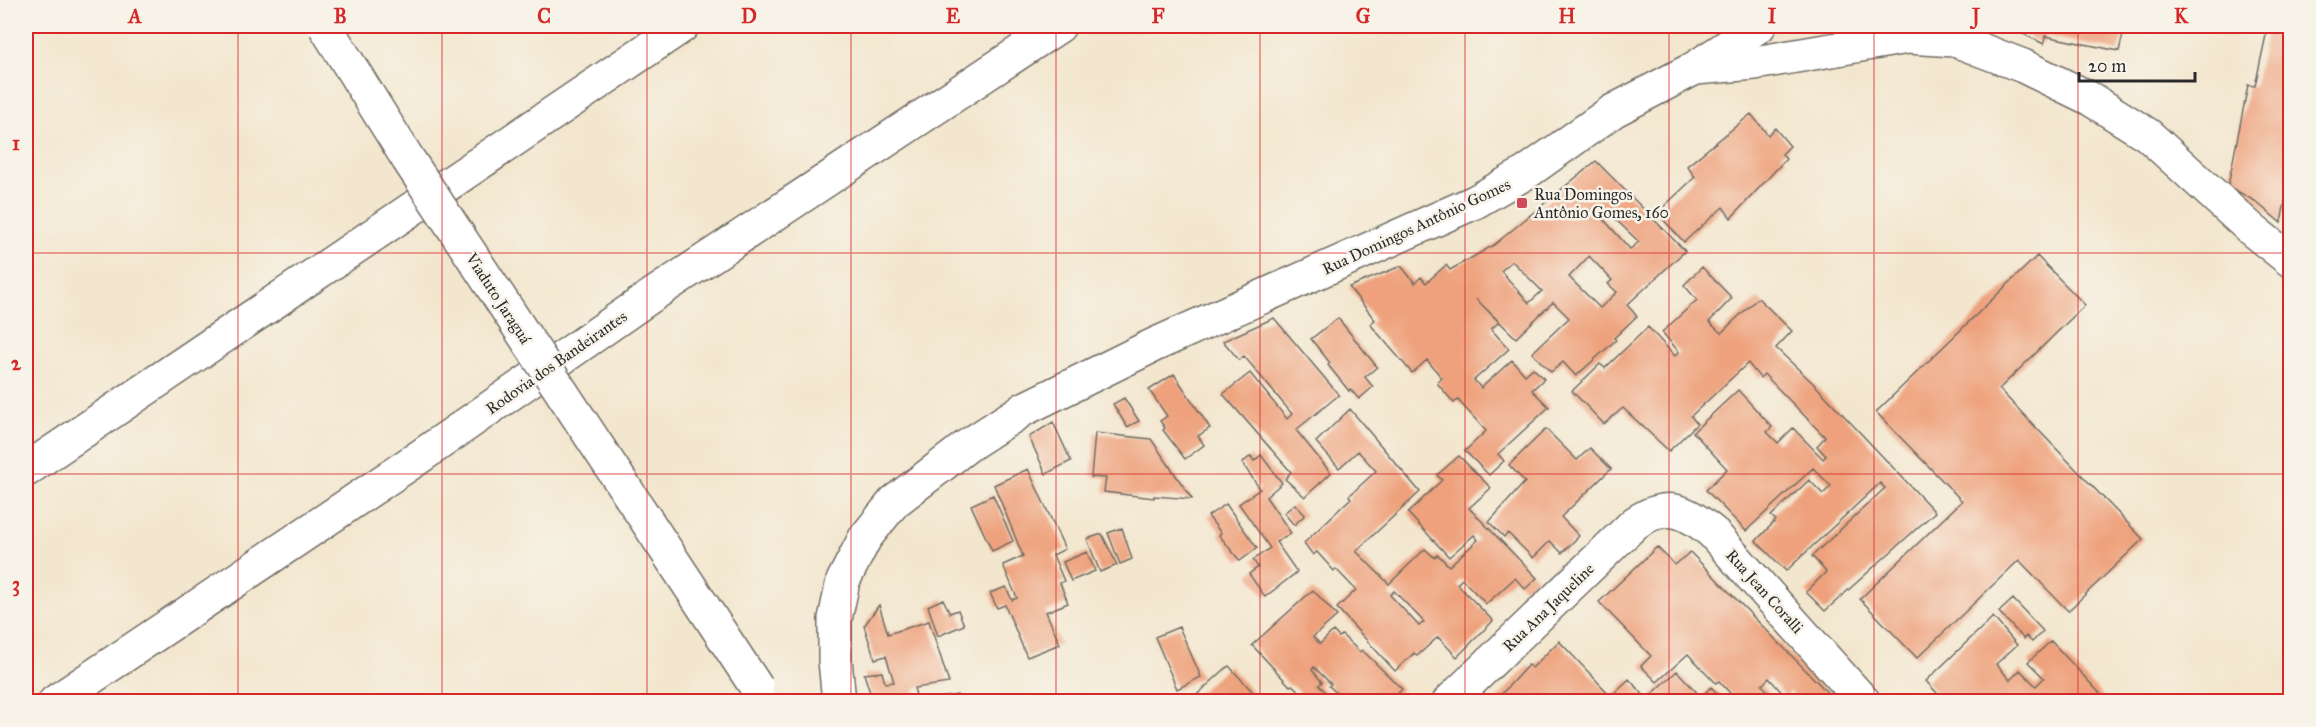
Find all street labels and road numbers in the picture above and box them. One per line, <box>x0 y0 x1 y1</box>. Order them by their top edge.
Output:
street label: Rua Domingos Antônio Gomes <box>1319 174 1514 279</box>
street label: Viaduto Jaraguá <box>461 248 535 348</box>
street label: Rodovia dos Bandeirantes <box>482 306 631 418</box>
street label: Rua Jean Coralli <box>1721 545 1808 638</box>
street label: Rua Ana Jaqueline <box>1499 559 1599 656</box>

